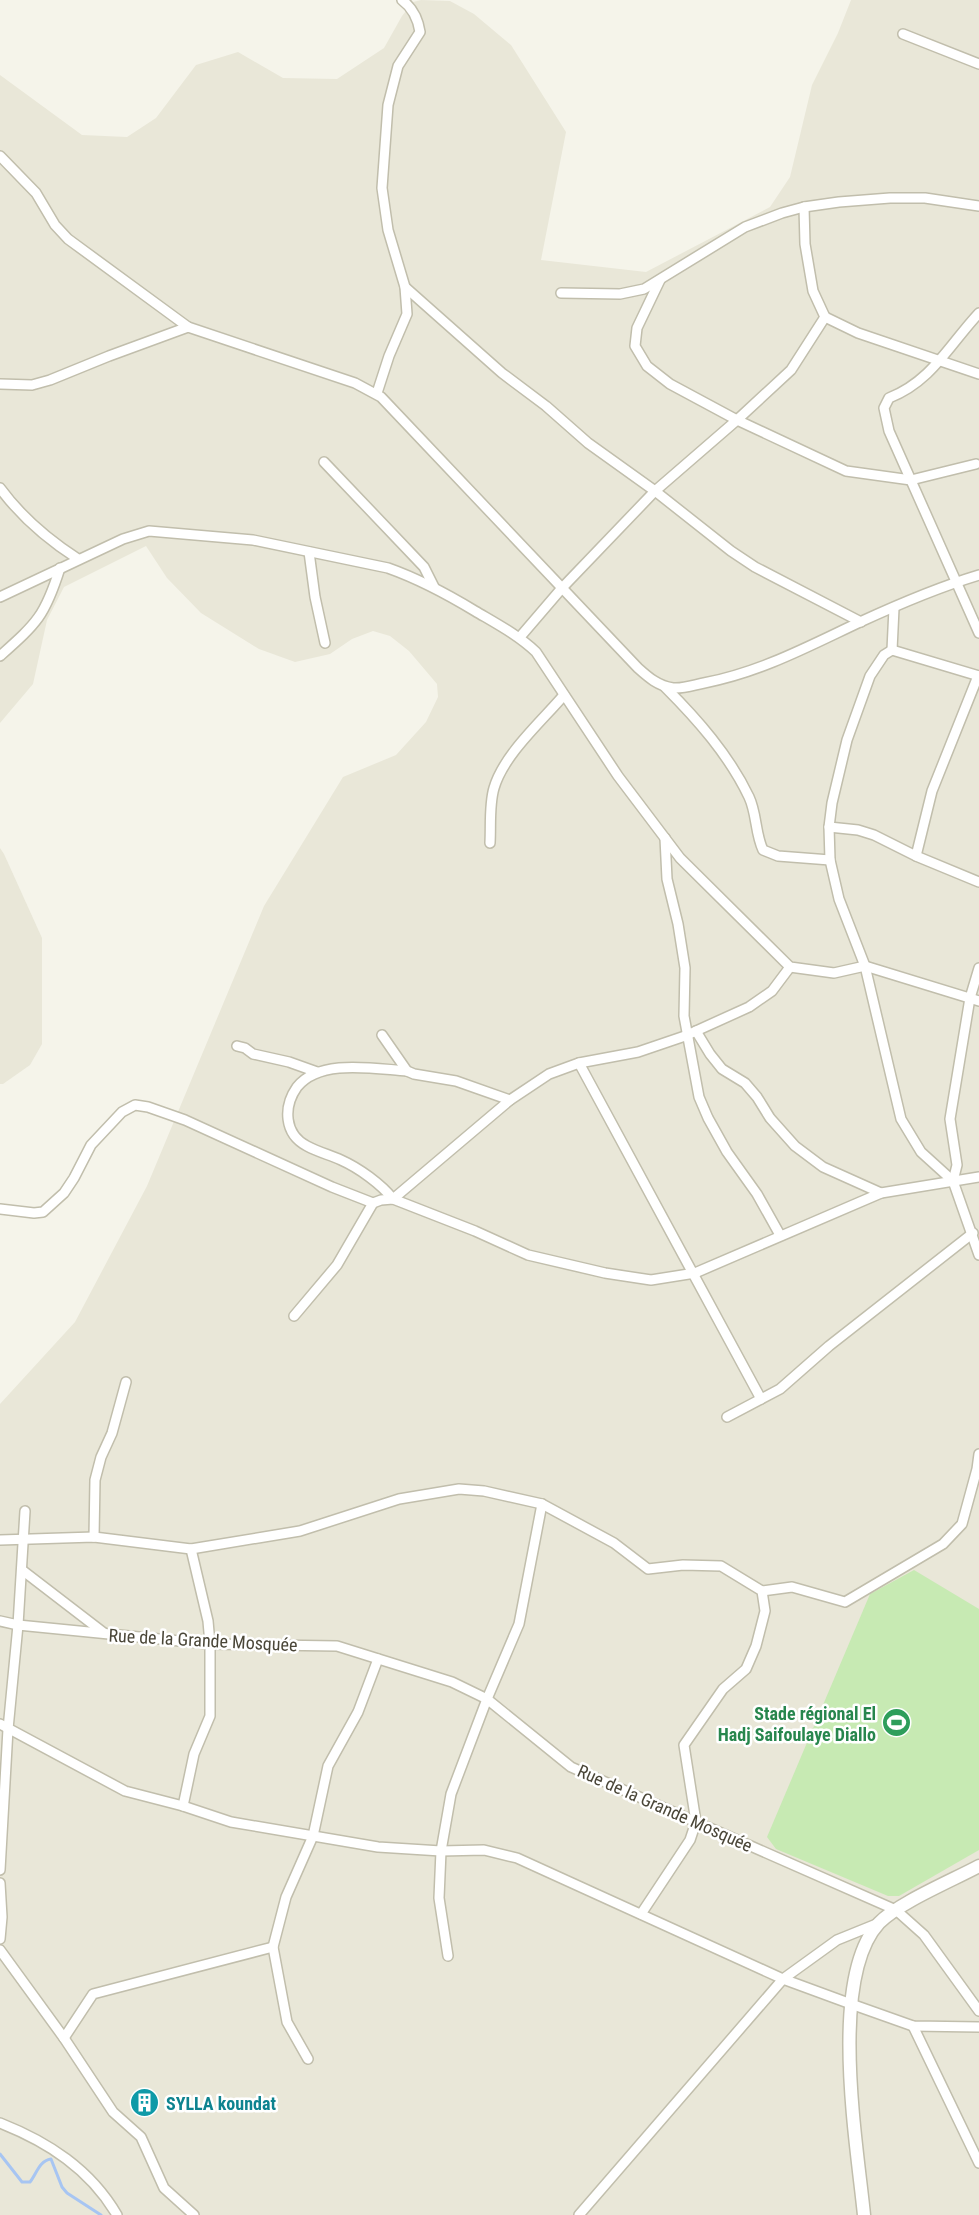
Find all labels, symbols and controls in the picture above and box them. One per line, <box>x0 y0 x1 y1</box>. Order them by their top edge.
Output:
street label: Rue de la Grande Mosquée <box>108 1625 298 1655</box>
place label: Stade régional El Hadj Saifoulaye Diallo <box>718 1703 876 1745</box>
sports icon: Stade régional El Hadj Saifoulaye Diallo <box>881 1707 913 1739</box>
street label: Rue de la Grande Mosquée <box>574 1760 756 1856</box>
building icon: SYLLA koundat <box>129 2087 161 2119</box>
place label: SYLLA koundat <box>166 2093 276 2114</box>

